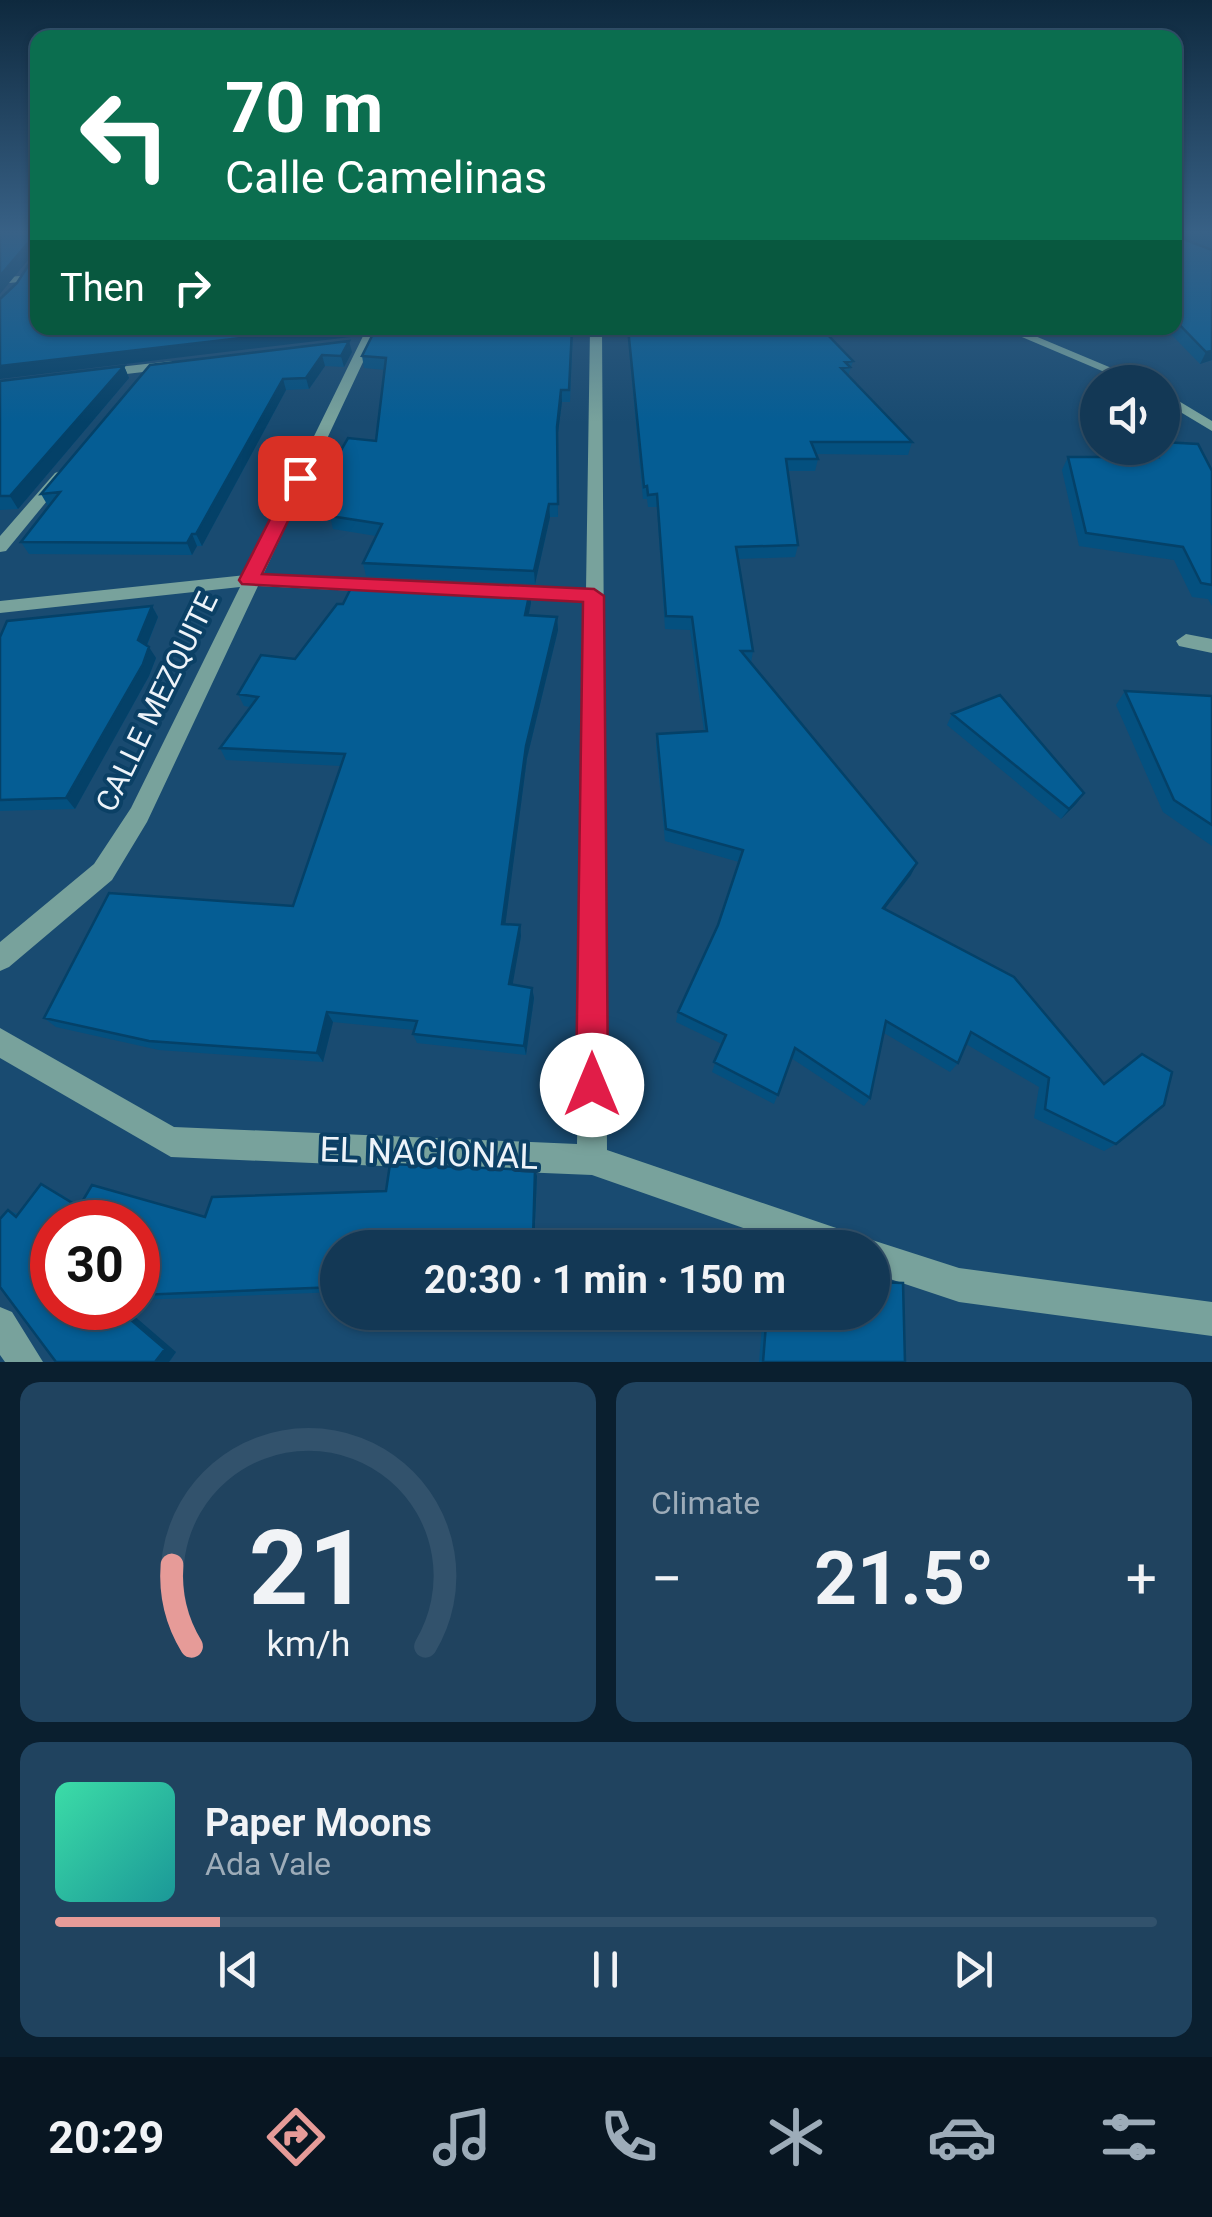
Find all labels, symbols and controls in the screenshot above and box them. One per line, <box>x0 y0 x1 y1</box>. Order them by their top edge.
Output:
text: 70 m <box>225 67 383 149</box>
icon: left <box>60 70 190 200</box>
text: Calle Camelinas <box>225 151 547 204</box>
icon: right <box>165 260 220 315</box>
text: Then <box>60 266 145 310</box>
map controls <box>1080 365 1180 465</box>
button: sound <box>1080 365 1180 465</box>
pin <box>258 436 343 521</box>
icon: arrive <box>273 451 328 506</box>
street label: CALLE MEZQUITE <box>88 586 225 817</box>
position arrow <box>540 1033 644 1137</box>
street label: EL NACIONAL <box>319 1129 539 1178</box>
speed limit sign: 30 <box>30 1200 160 1330</box>
text: 20:30 · 1 min · 150 m <box>424 1258 786 1302</box>
text: Climate <box>651 1484 760 1522</box>
text: 21 <box>248 1508 368 1629</box>
text: 21.5° <box>814 1534 994 1622</box>
text: − <box>651 1547 682 1611</box>
text: + <box>1126 1547 1157 1611</box>
text: km/h <box>266 1623 350 1665</box>
text: Paper Moons <box>205 1801 432 1845</box>
text: Ada Vale <box>205 1845 331 1883</box>
icon: previous <box>211 1942 266 1997</box>
icon: pause <box>578 1942 633 1997</box>
icon: next <box>946 1942 1001 1997</box>
icon: directions <box>261 2102 331 2172</box>
icon: music <box>427 2102 497 2172</box>
icon: phone <box>594 2102 664 2172</box>
icon: climate <box>761 2102 831 2172</box>
icon: car <box>927 2102 997 2172</box>
icon: filters <box>1094 2102 1164 2172</box>
text: 20:29 <box>48 2111 164 2164</box>

